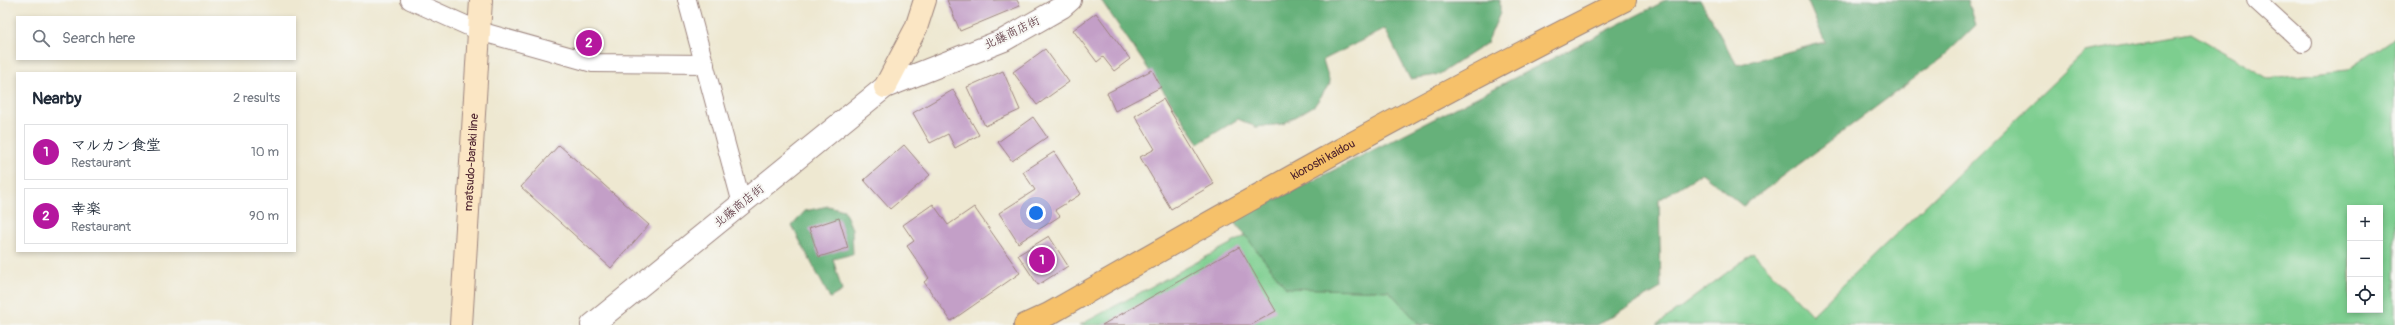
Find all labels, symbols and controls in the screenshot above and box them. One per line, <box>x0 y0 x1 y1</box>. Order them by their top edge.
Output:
street label: 北藤商店街 <box>982 13 1042 53</box>
search box <box>16 16 296 60</box>
icon: search <box>30 27 52 49</box>
pin: 2 <box>576 28 602 58</box>
text: Search here <box>62 29 135 48</box>
text: Nearby <box>32 88 81 109</box>
text: 2 results <box>233 90 280 106</box>
street label: matsudo-baraki line <box>461 113 482 212</box>
text: マルカン食堂 <box>71 136 161 155</box>
street label: kioroshi kaidou <box>1288 136 1358 183</box>
text: 1 <box>43 144 49 160</box>
text: 10 m <box>251 144 279 160</box>
text: Restaurant <box>71 155 131 171</box>
street label: 北藤商店街 <box>711 181 767 231</box>
text: 幸楽 <box>71 200 101 219</box>
your location <box>1026 203 1046 223</box>
map controls <box>2347 205 2383 313</box>
button: + <box>2347 205 2383 241</box>
text: 2 <box>42 208 50 224</box>
text: 90 m <box>249 208 279 224</box>
text: Restaurant <box>71 219 131 235</box>
button: − <box>2347 241 2383 277</box>
pin: 1 <box>1029 245 1055 275</box>
button: locate <box>2347 277 2383 313</box>

